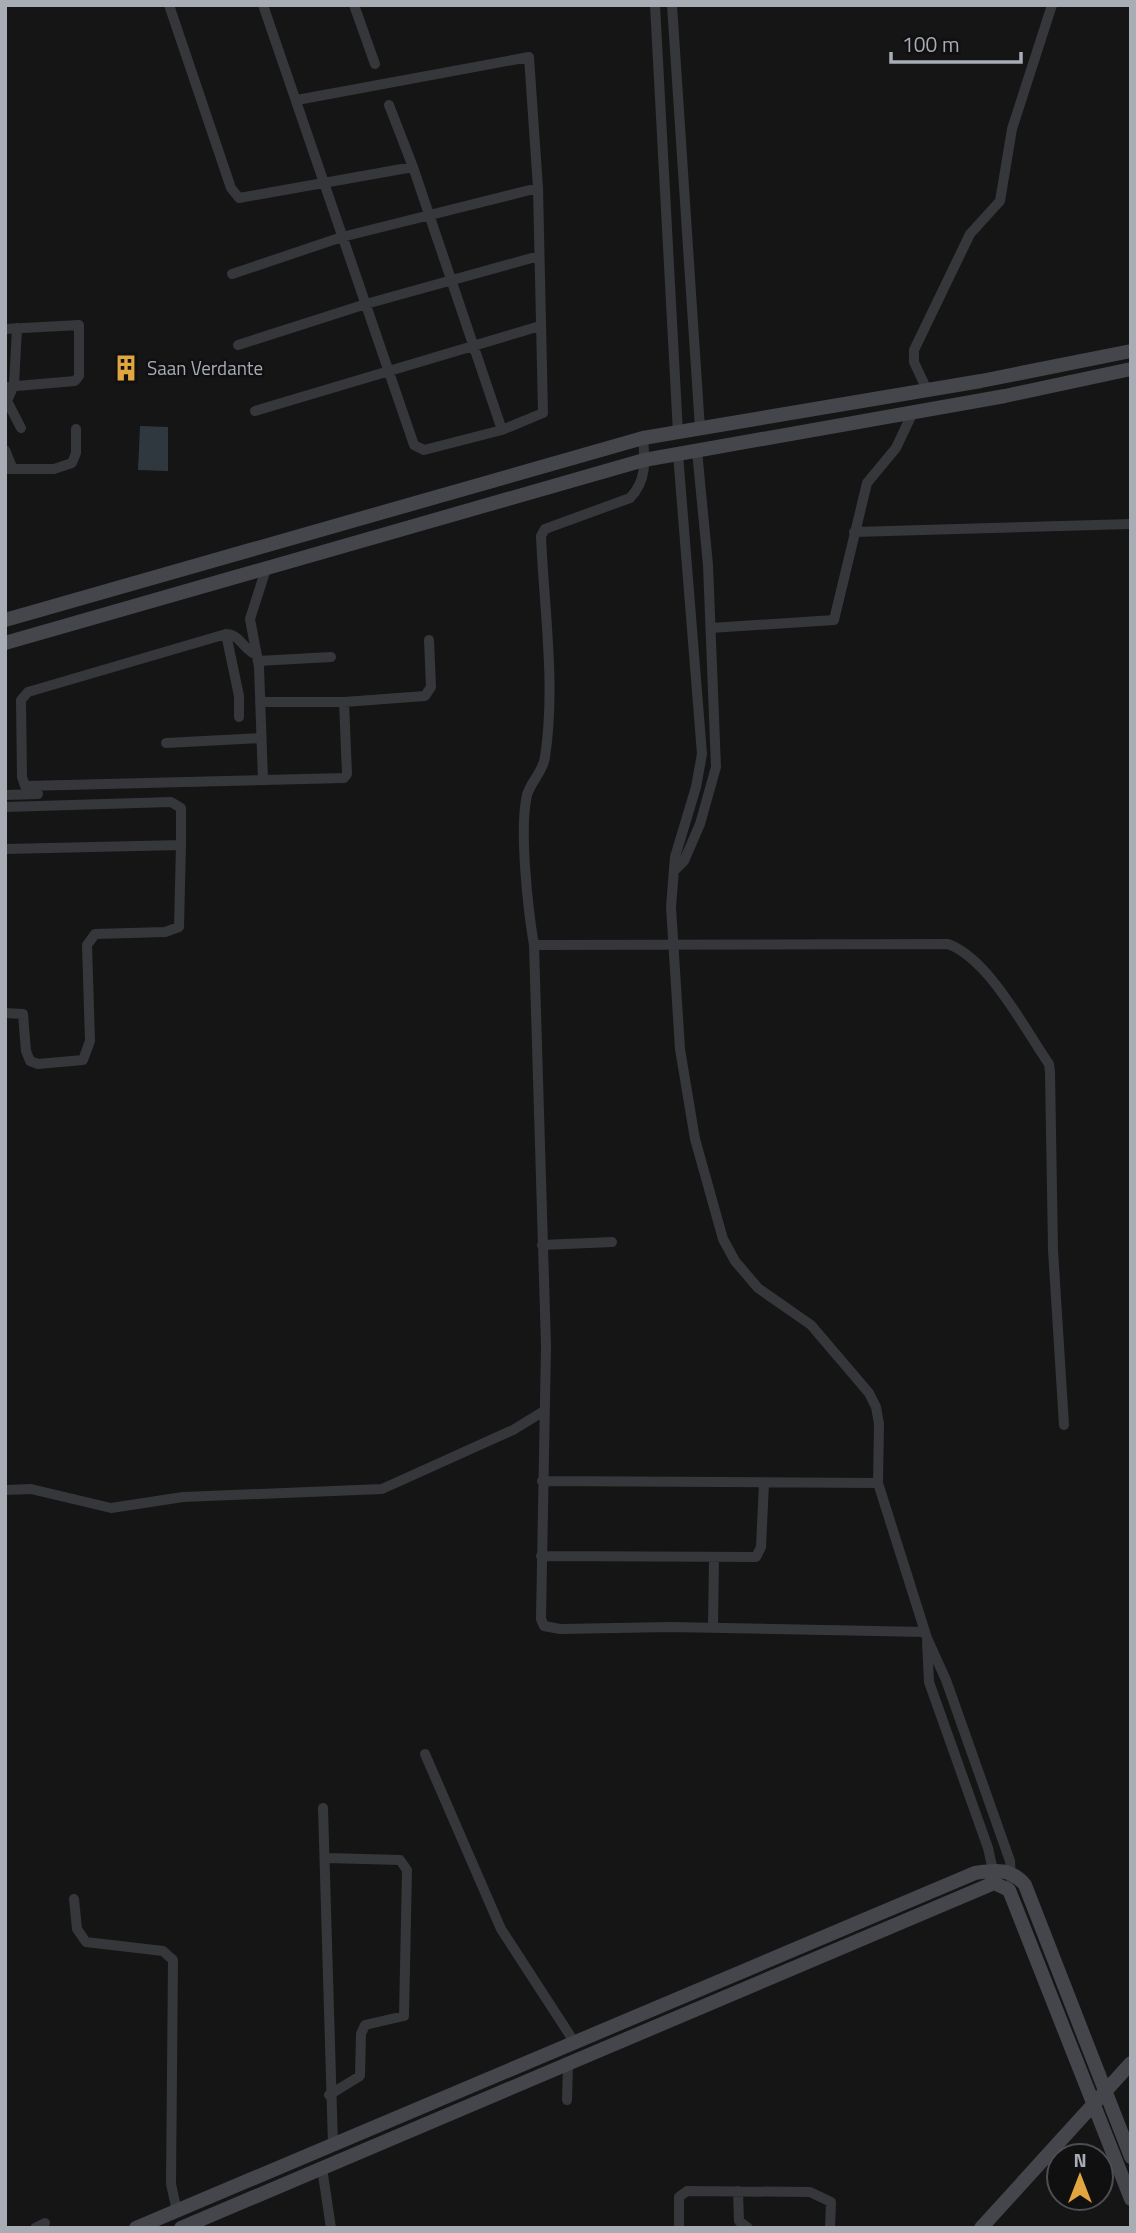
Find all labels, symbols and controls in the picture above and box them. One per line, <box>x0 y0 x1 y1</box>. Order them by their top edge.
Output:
scale bar <box>891 21 1020 65</box>
text: 100 m <box>902 28 959 60</box>
building icon: Saan Verdante <box>111 353 141 383</box>
place label: Saan Verdante <box>147 353 263 382</box>
north arrow <box>1045 2142 1115 2212</box>
text: N <box>1073 2145 1087 2174</box>

